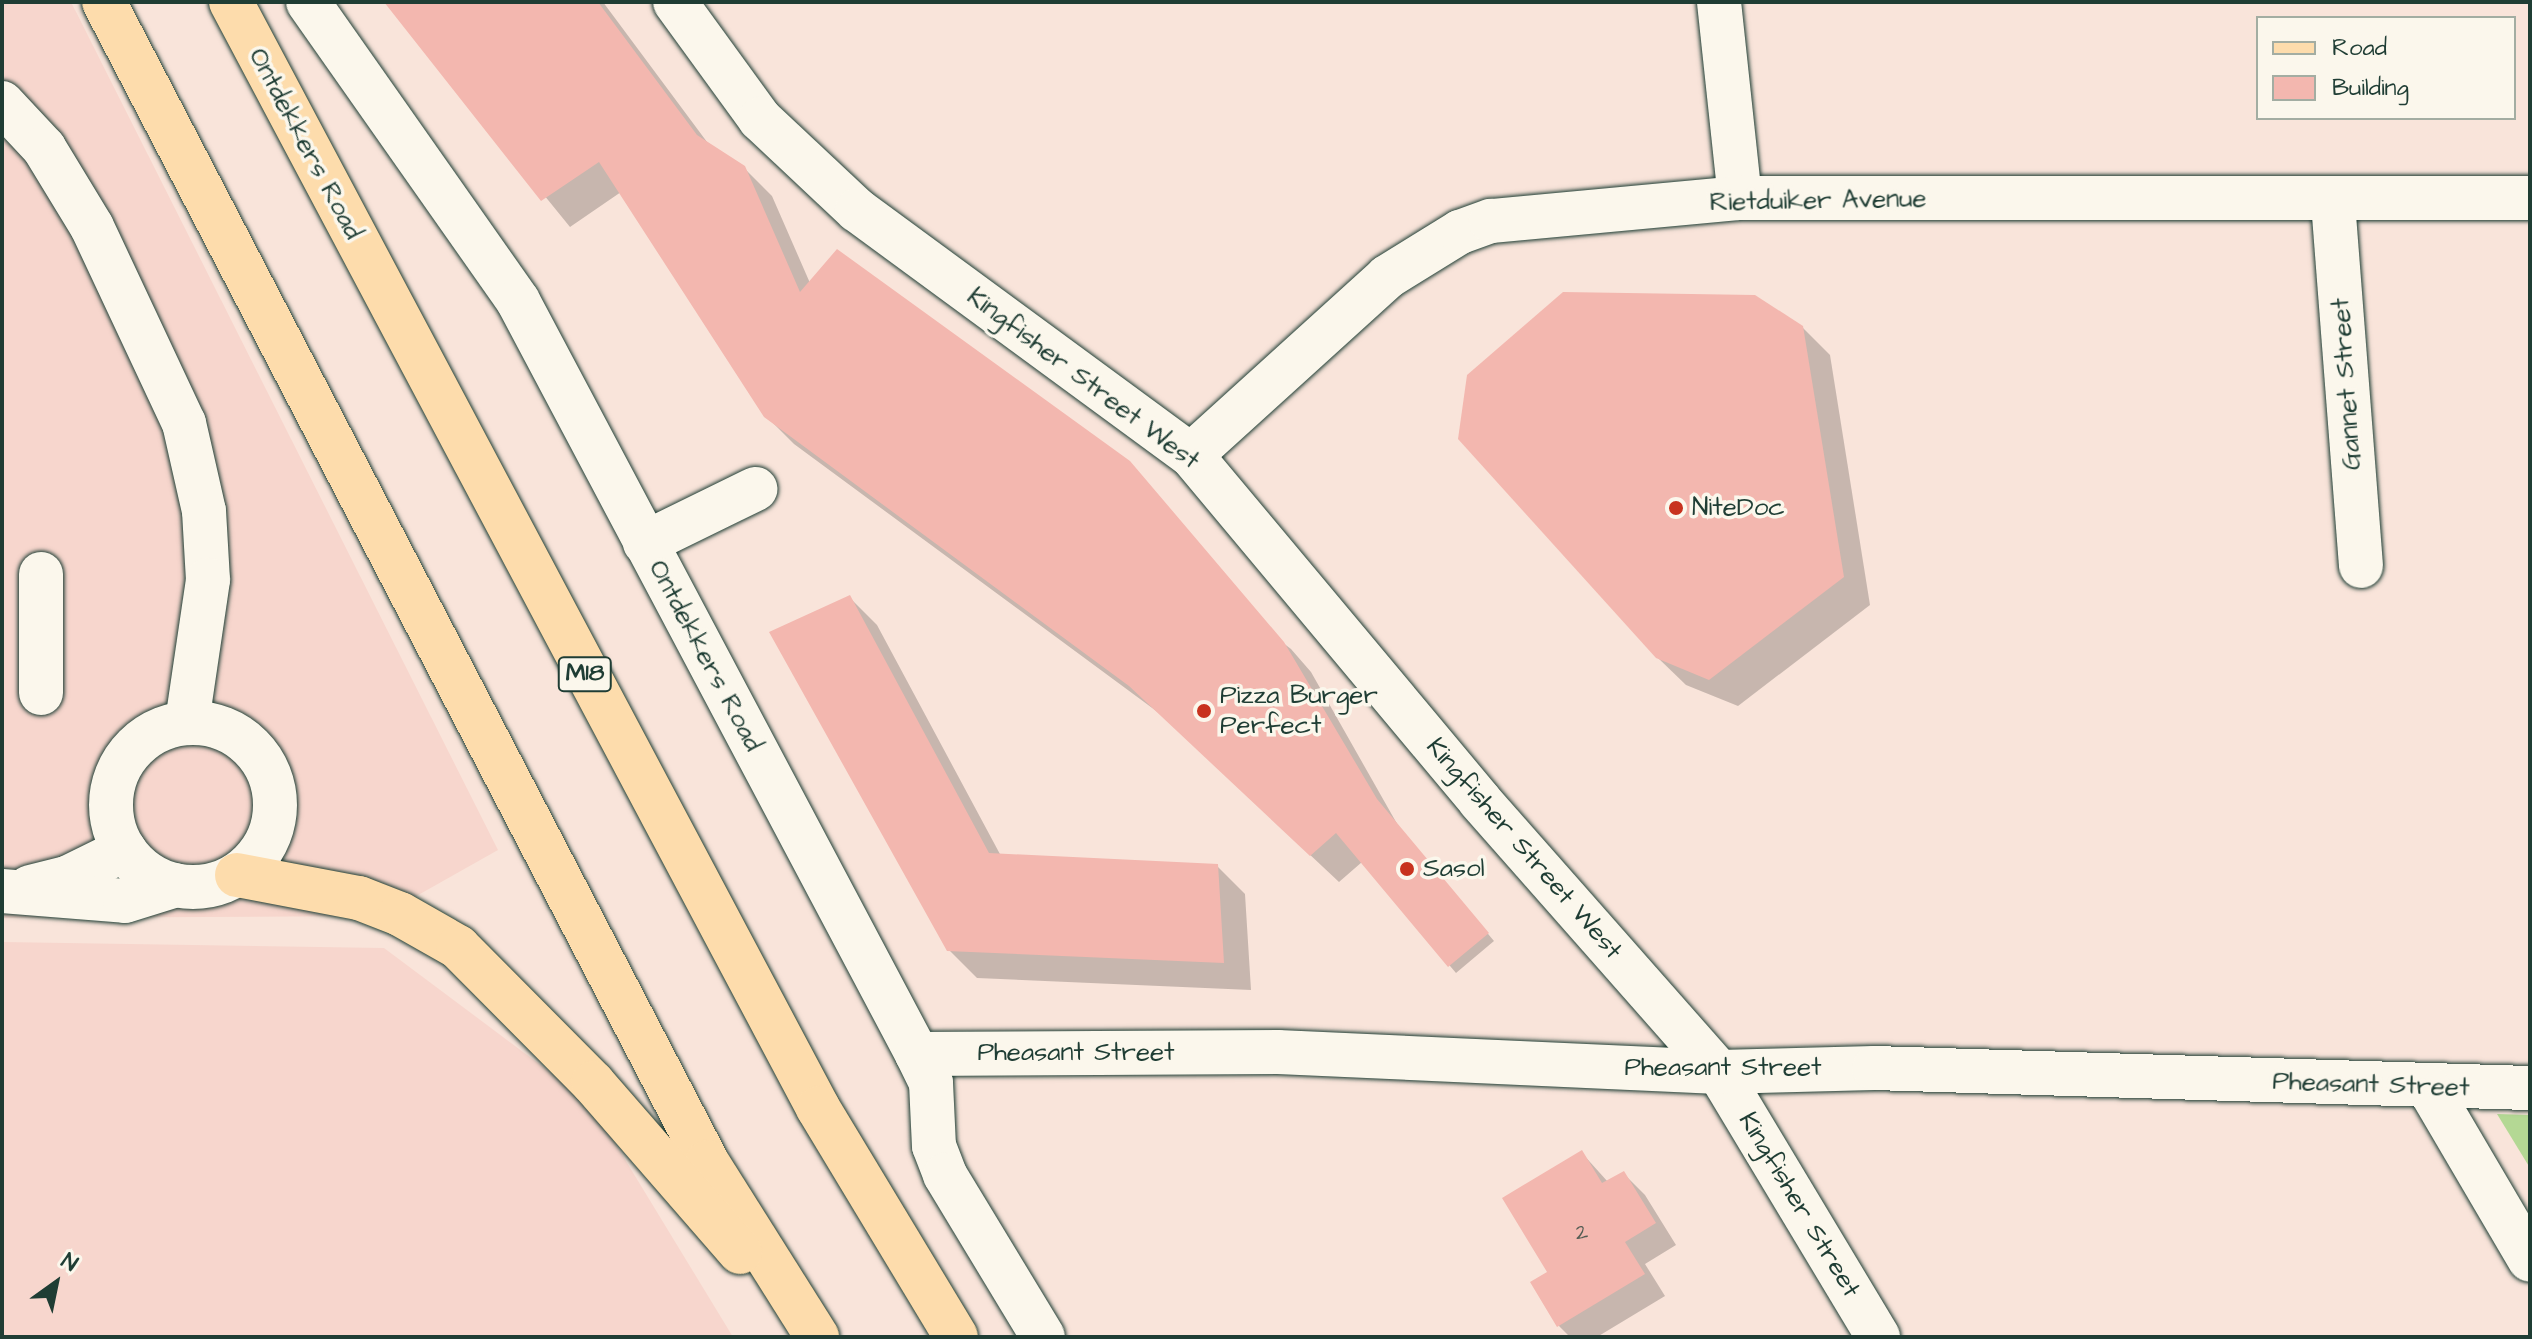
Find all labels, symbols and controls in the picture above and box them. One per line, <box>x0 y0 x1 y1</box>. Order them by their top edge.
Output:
legend <box>2256 16 2516 120</box>
text: Road <box>2332 31 2387 65</box>
street label: Ontdekkers Road <box>241 43 369 245</box>
text: Building <box>2332 71 2409 105</box>
street label: Rietduiker Avenue <box>1709 184 1927 218</box>
street label: Kingfisher Street West <box>961 281 1205 477</box>
street label: Gannet Street <box>2325 297 2369 471</box>
place label: NiteDoc <box>1692 492 1785 524</box>
marker: NiteDoc <box>1667 499 1685 517</box>
street label: Ontdekkers Road <box>641 555 769 757</box>
road number: M18 <box>557 654 613 694</box>
place label: Pizza Burger Perfect <box>1220 680 1378 742</box>
marker: Pizza Burger Perfect <box>1195 702 1213 720</box>
street label: Kingfisher Street West <box>1419 732 1629 966</box>
place label: Sasol <box>1423 853 1485 885</box>
marker: Sasol <box>1398 860 1416 878</box>
street label: Pheasant Street <box>977 1037 1175 1069</box>
street label: Pheasant Street <box>1624 1052 1822 1084</box>
street label: Pheasant Street <box>2272 1066 2470 1104</box>
street label: Kingfisher Street <box>1731 1107 1867 1303</box>
house number: 2 <box>1576 1220 1588 1246</box>
north arrow <box>16 1243 96 1323</box>
text: N <box>55 1246 84 1279</box>

